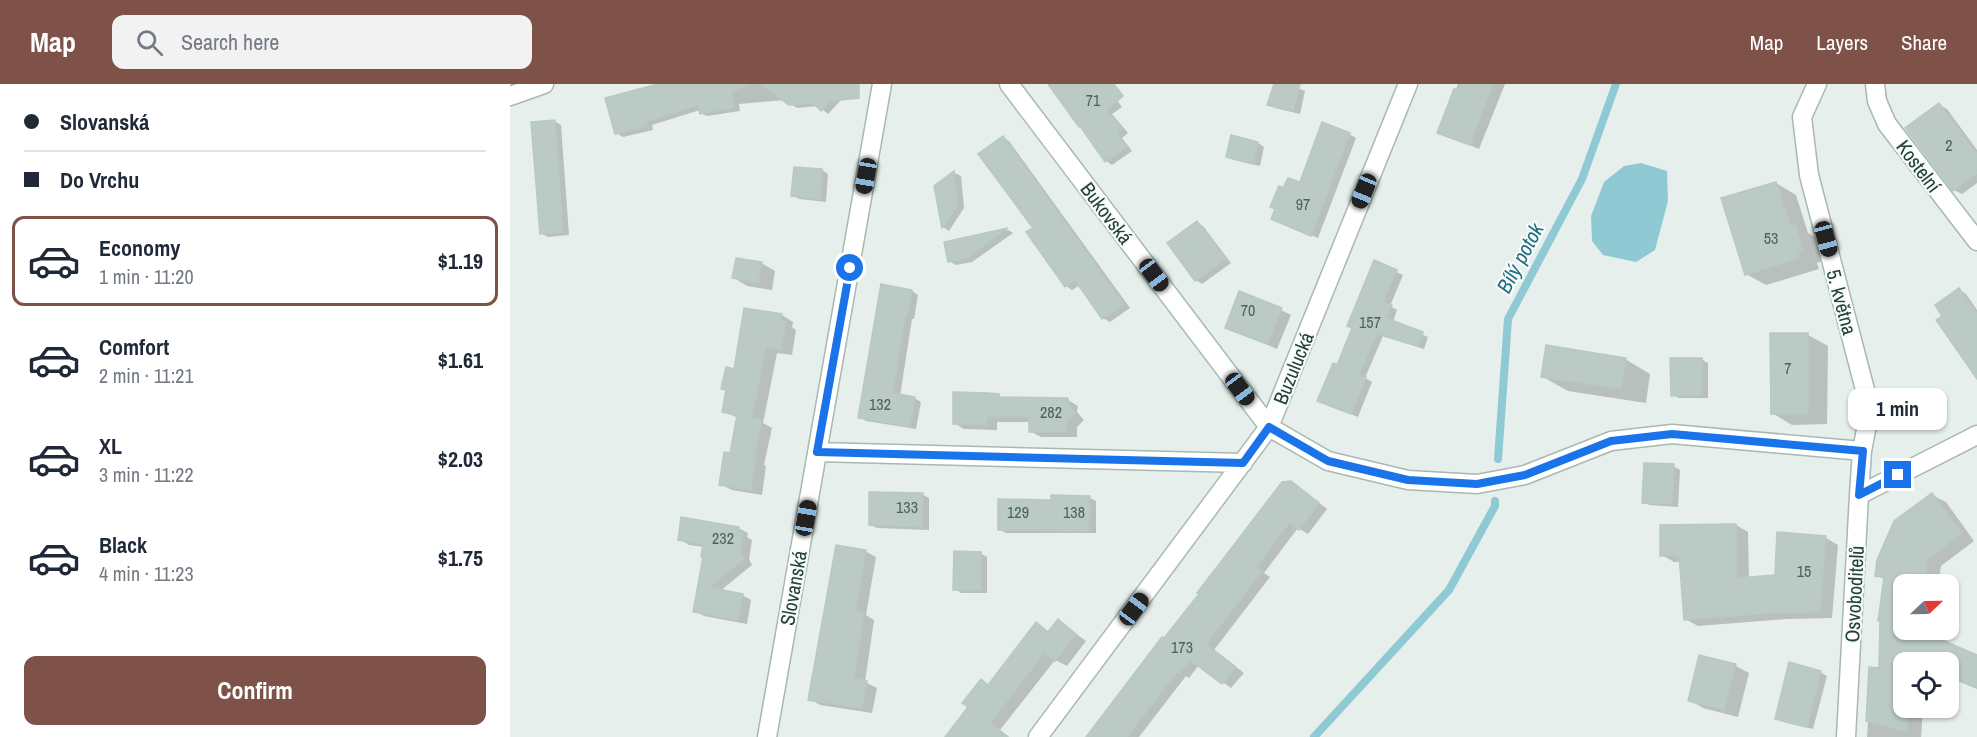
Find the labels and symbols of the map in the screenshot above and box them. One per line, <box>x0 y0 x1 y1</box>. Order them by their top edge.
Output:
house number: 71 <box>1086 89 1101 111</box>
street label: Kostelní <box>1890 134 1948 198</box>
house number: 2 <box>1945 134 1953 156</box>
car <box>854 157 878 195</box>
car <box>1349 171 1379 211</box>
street label: Bukovská <box>1075 176 1139 250</box>
house number: 97 <box>1296 193 1310 215</box>
water label: Bílý potok <box>1489 217 1551 298</box>
car <box>1813 219 1839 259</box>
house number: 53 <box>1764 227 1778 249</box>
route start <box>836 254 863 281</box>
car <box>1136 255 1172 295</box>
street label: 5. května <box>1820 266 1864 338</box>
house number: 70 <box>1241 299 1255 321</box>
house number: 157 <box>1359 311 1381 333</box>
street label: Buzulucká <box>1266 328 1320 408</box>
house number: 7 <box>1784 357 1792 379</box>
car <box>1222 369 1258 409</box>
callout: 1 min <box>1848 388 1948 430</box>
house number: 132 <box>869 393 891 415</box>
house number: 282 <box>1040 401 1062 423</box>
route end <box>1884 461 1911 488</box>
house number: 133 <box>896 496 918 518</box>
car <box>794 499 818 537</box>
house number: 129 <box>1007 501 1029 523</box>
house number: 138 <box>1063 501 1085 523</box>
house number: 232 <box>712 527 734 549</box>
street label: Osvoboditelů <box>1838 545 1870 643</box>
street label: Slovanská <box>773 548 813 628</box>
house number: 15 <box>1797 560 1811 582</box>
north arrow <box>1893 574 1959 640</box>
car <box>1116 589 1152 629</box>
house number: 173 <box>1171 636 1193 658</box>

